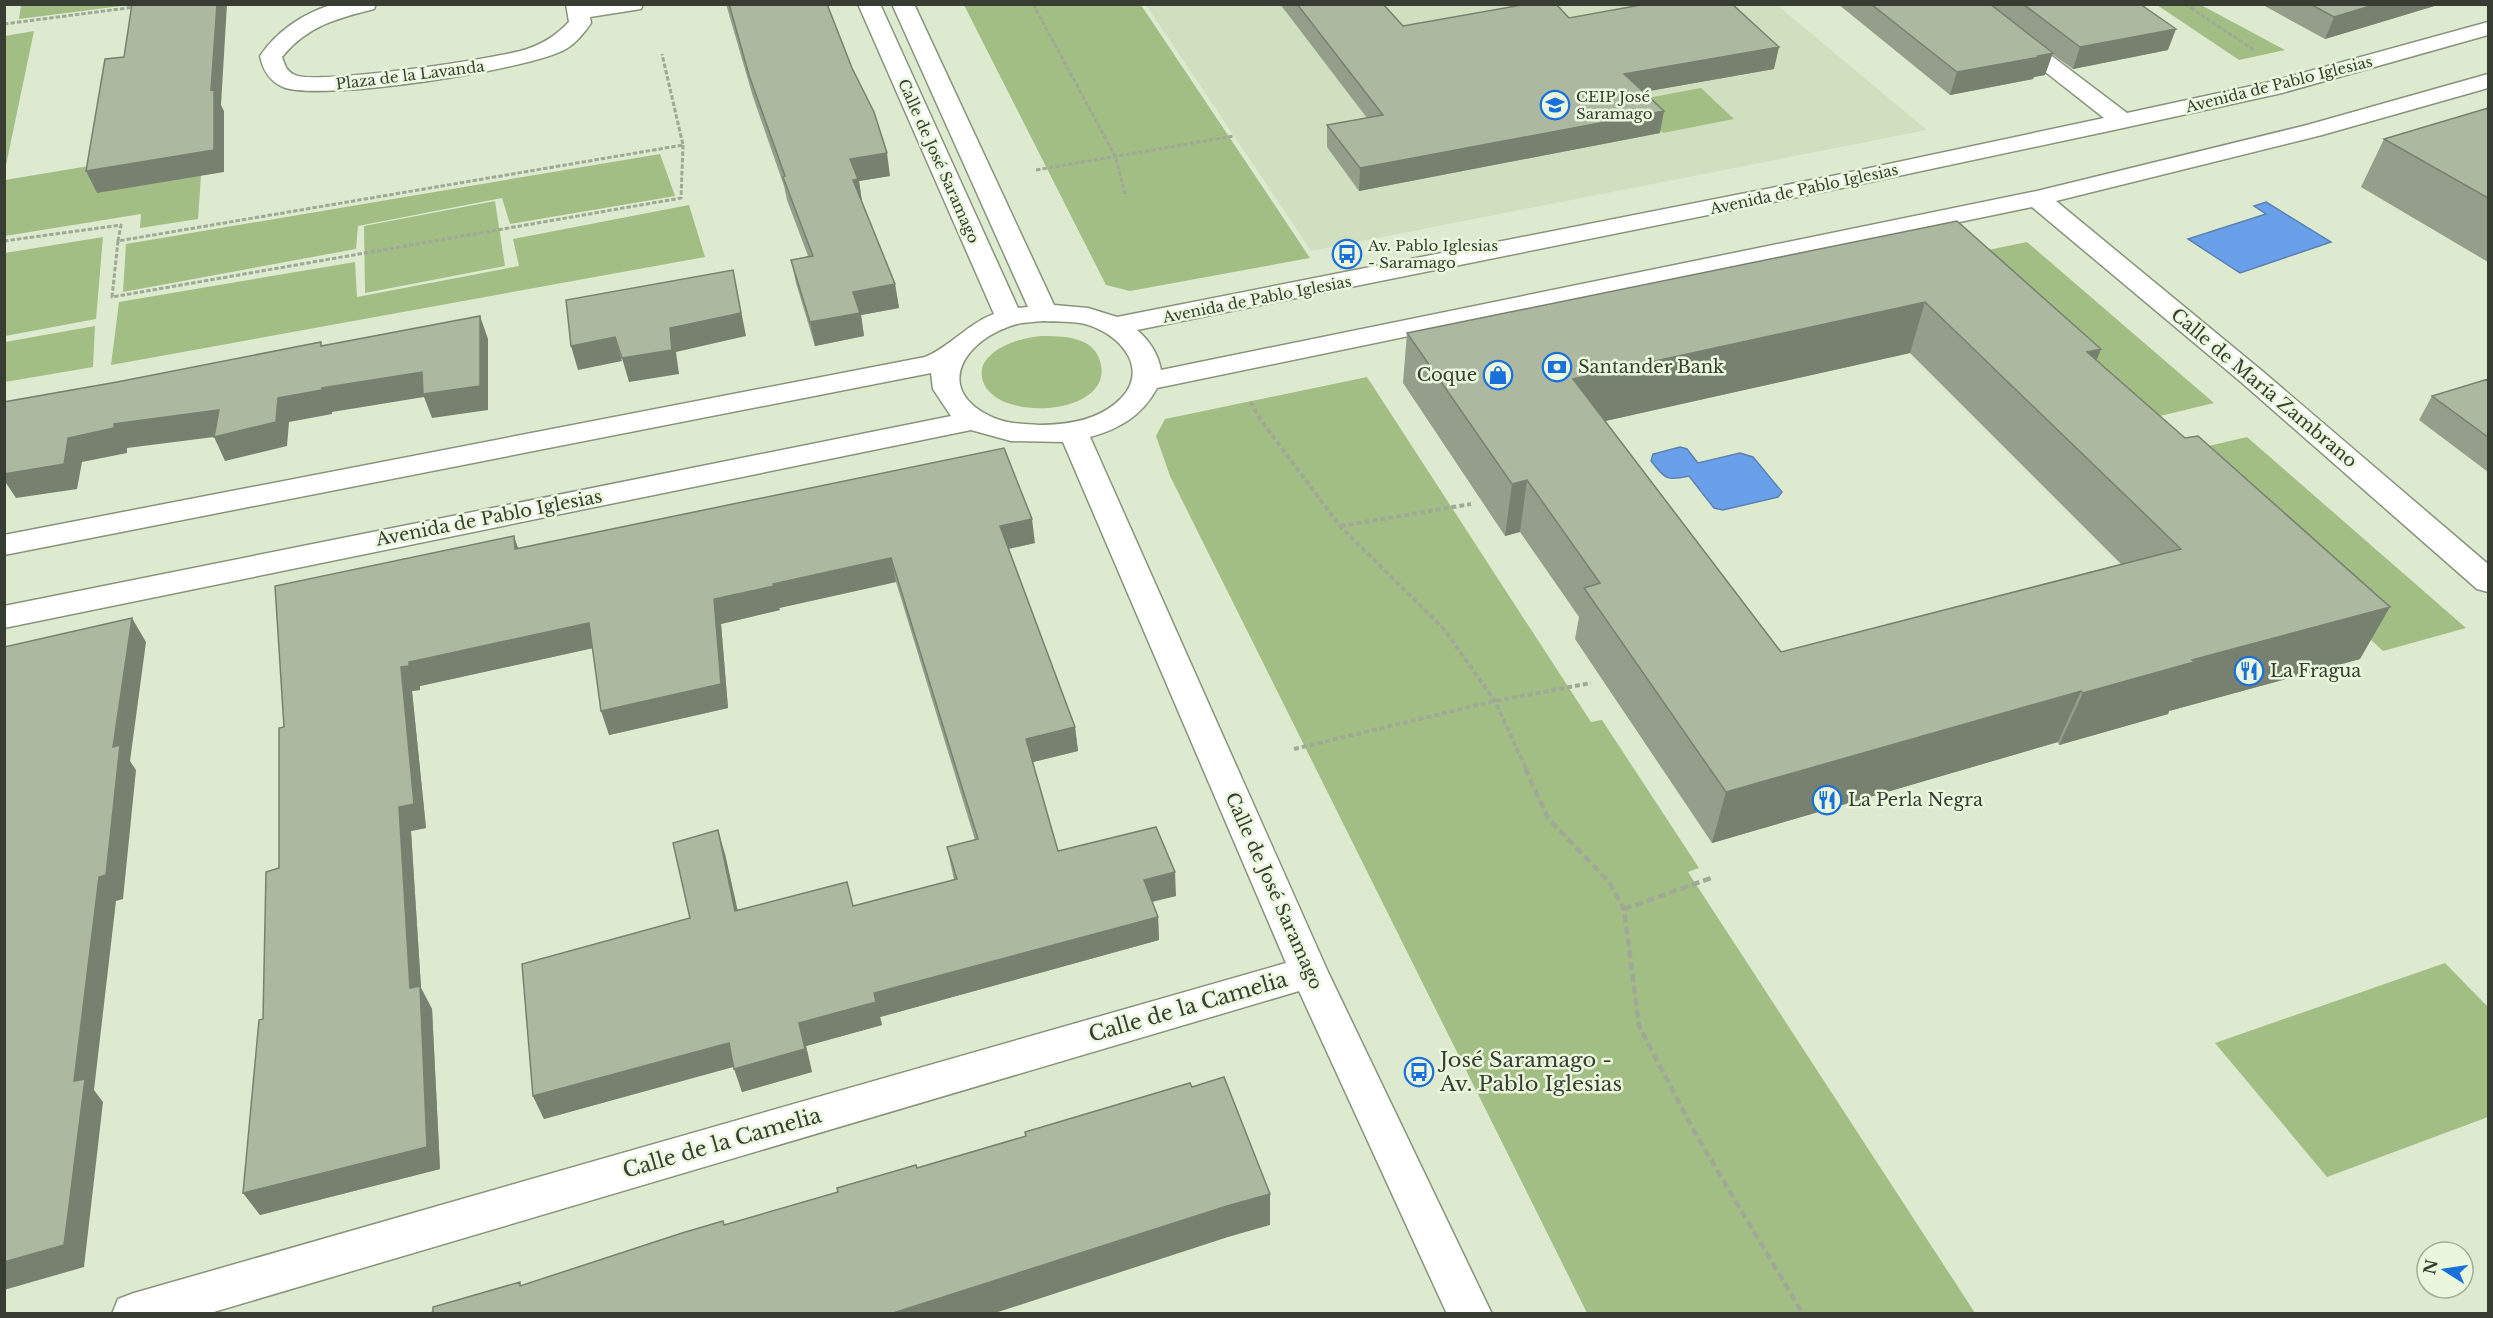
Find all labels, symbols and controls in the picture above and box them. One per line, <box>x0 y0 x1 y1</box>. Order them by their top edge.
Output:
street label: Avenida de Pablo Iglesias <box>2183 52 2375 117</box>
street label: Plaza de la Lavanda <box>335 56 486 94</box>
street label: Calle de José Saramago <box>894 76 984 246</box>
place label: CEIP José Saramago <box>1576 87 1653 123</box>
school or university icon: CEIP José Saramago <box>1539 89 1571 121</box>
street label: Avenida de Pablo Iglesias <box>1707 160 1900 218</box>
place label: Av. Pablo Iglesias - Saramago <box>1367 236 1498 272</box>
bus stop icon: Av. Pablo Iglesias - Saramago <box>1331 238 1363 270</box>
street label: Avenida de Pablo Iglesias <box>1160 271 1353 327</box>
street label: Calle de María Zambrano <box>2166 304 2362 472</box>
bank icon: Santander Bank <box>1541 351 1573 383</box>
place label: Santander Bank <box>1578 356 1724 378</box>
shop icon: Coque <box>1482 359 1514 391</box>
place label: Coque <box>1417 364 1477 386</box>
street label: Avenida de Pablo Iglesias <box>373 485 604 551</box>
restaurant icon: La Fragua <box>2233 655 2265 687</box>
place label: La Fragua <box>2270 660 2361 682</box>
restaurant icon: La Perla Negra <box>1811 784 1843 816</box>
street label: Calle de José Saramago <box>1221 789 1327 993</box>
place label: La Perla Negra <box>1848 789 1983 811</box>
street label: Calle de la Camelia <box>1086 966 1291 1048</box>
place label: José Saramago - Av. Pablo Iglesias <box>1437 1047 1622 1097</box>
bus stop icon: José Saramago - Av. Pablo Iglesias <box>1403 1056 1435 1088</box>
street label: Calle de la Camelia <box>620 1102 825 1184</box>
north arrow <box>2415 1240 2475 1300</box>
text: N <box>2419 1257 2442 1276</box>

